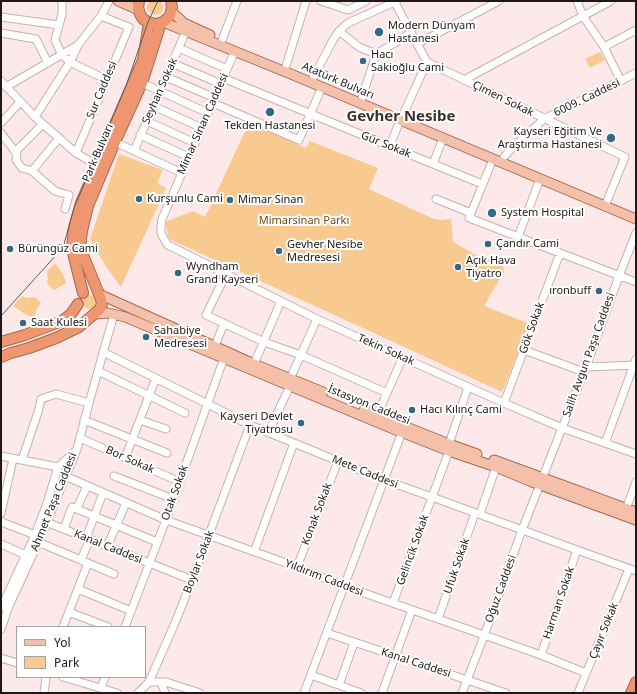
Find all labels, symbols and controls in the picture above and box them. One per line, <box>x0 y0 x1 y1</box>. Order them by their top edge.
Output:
place label: Modern Dünyam Hastanesi <box>388 19 475 45</box>
marker: Modern Dünyam Hastanesi <box>373 26 385 38</box>
place label: Hacı Sakioğlu Cami <box>371 48 444 74</box>
street label: Seyhan Sokak <box>140 56 180 126</box>
marker: Hacı Sakioğlu Cami <box>358 56 368 66</box>
street label: Sur Caddesi <box>84 59 120 121</box>
street label: Atatürk Bulvarı <box>300 60 376 102</box>
street label: Mimar Sinan Caddesi <box>175 71 231 177</box>
street label: 6009. Caddesi <box>552 76 622 120</box>
street label: Çimen Sokak <box>470 78 536 120</box>
marker: Tekden Hastanesi <box>264 106 276 118</box>
district label: Gevher Nesibe <box>347 108 455 126</box>
place label: Tekden Hastanesi <box>225 119 315 133</box>
street label: Park Bulvarı <box>80 122 116 184</box>
place label: Kayseri Eğitim Ve Araştırma Hastanesi <box>498 125 602 151</box>
street label: Gür Sokak <box>359 129 413 161</box>
marker: Kayseri Eğitim Ve Araştırma Hastanesi <box>605 132 617 144</box>
place label: Kurşunlu Cami <box>147 192 223 206</box>
place label: Mimar Sinan <box>238 193 303 207</box>
marker: Kurşunlu Cami <box>134 194 144 204</box>
marker: Mimar Sinan <box>225 195 235 205</box>
place label: System Hospital <box>501 206 584 220</box>
marker: System Hospital <box>486 207 498 219</box>
park label: Mimarsinan Parkı <box>259 214 349 228</box>
place label: Çandır Cami <box>496 237 559 251</box>
place label: Gevher Nesibe Medresesi <box>287 238 363 264</box>
marker: Çandır Cami <box>483 239 493 249</box>
place label: Bürüngüz Cami <box>18 242 98 256</box>
marker: Bürüngüz Cami <box>5 244 15 254</box>
marker: Gevher Nesibe Medresesi <box>274 246 284 256</box>
place label: Açık Hava Tiyatro <box>466 254 516 280</box>
place label: Wyndham Grand Kayseri <box>186 260 258 286</box>
marker: Açık Hava Tiyatro <box>453 262 463 272</box>
marker: Wyndham Grand Kayseri <box>173 268 183 278</box>
place label: ıronbuff <box>549 284 591 298</box>
marker: ıronbuff <box>594 286 604 296</box>
street label: Salih Avgun Paşa Caddesi <box>560 291 618 419</box>
street label: Gök Sokak <box>517 300 547 356</box>
place label: Saat Kulesi <box>31 316 87 330</box>
marker: Saat Kulesi <box>18 318 28 328</box>
place label: Sahabiye Medresesi <box>154 324 207 350</box>
marker: Sahabiye Medresesi <box>141 332 151 342</box>
street label: Tekin Sokak <box>356 332 416 368</box>
street label: İstasyon Caddesi <box>326 383 412 427</box>
place label: Hacı Kılınç Cami <box>420 403 502 417</box>
marker: Hacı Kılınç Cami <box>407 405 417 415</box>
place label: Kayseri Devlet Tiyatrosu <box>220 410 293 436</box>
marker: Kayseri Devlet Tiyatrosu <box>296 418 306 428</box>
street label: Bor Sokak <box>104 443 156 477</box>
street label: Ahmet Paşa Caddesi <box>28 451 80 553</box>
street label: Mete Caddesi <box>330 453 400 491</box>
street label: Otak Sokak <box>159 463 191 523</box>
street label: Konak Sokak <box>299 481 335 547</box>
street label: Gelincik Sokak <box>394 513 432 587</box>
street label: Kanal Caddesi <box>72 527 144 567</box>
street label: Boylar Sokak <box>181 529 217 595</box>
street label: Ufuk Sokak <box>441 536 473 596</box>
street label: Oğuz Caddesi <box>483 553 519 625</box>
street label: Yıldırım Caddesi <box>283 557 365 599</box>
street label: Harman Sokak <box>540 565 578 641</box>
street label: Çayır Sokak <box>587 601 621 661</box>
legend <box>16 626 146 678</box>
text: Yol <box>54 634 71 651</box>
street label: Kanal Caddesi <box>379 646 453 680</box>
text: Park <box>54 654 79 671</box>

